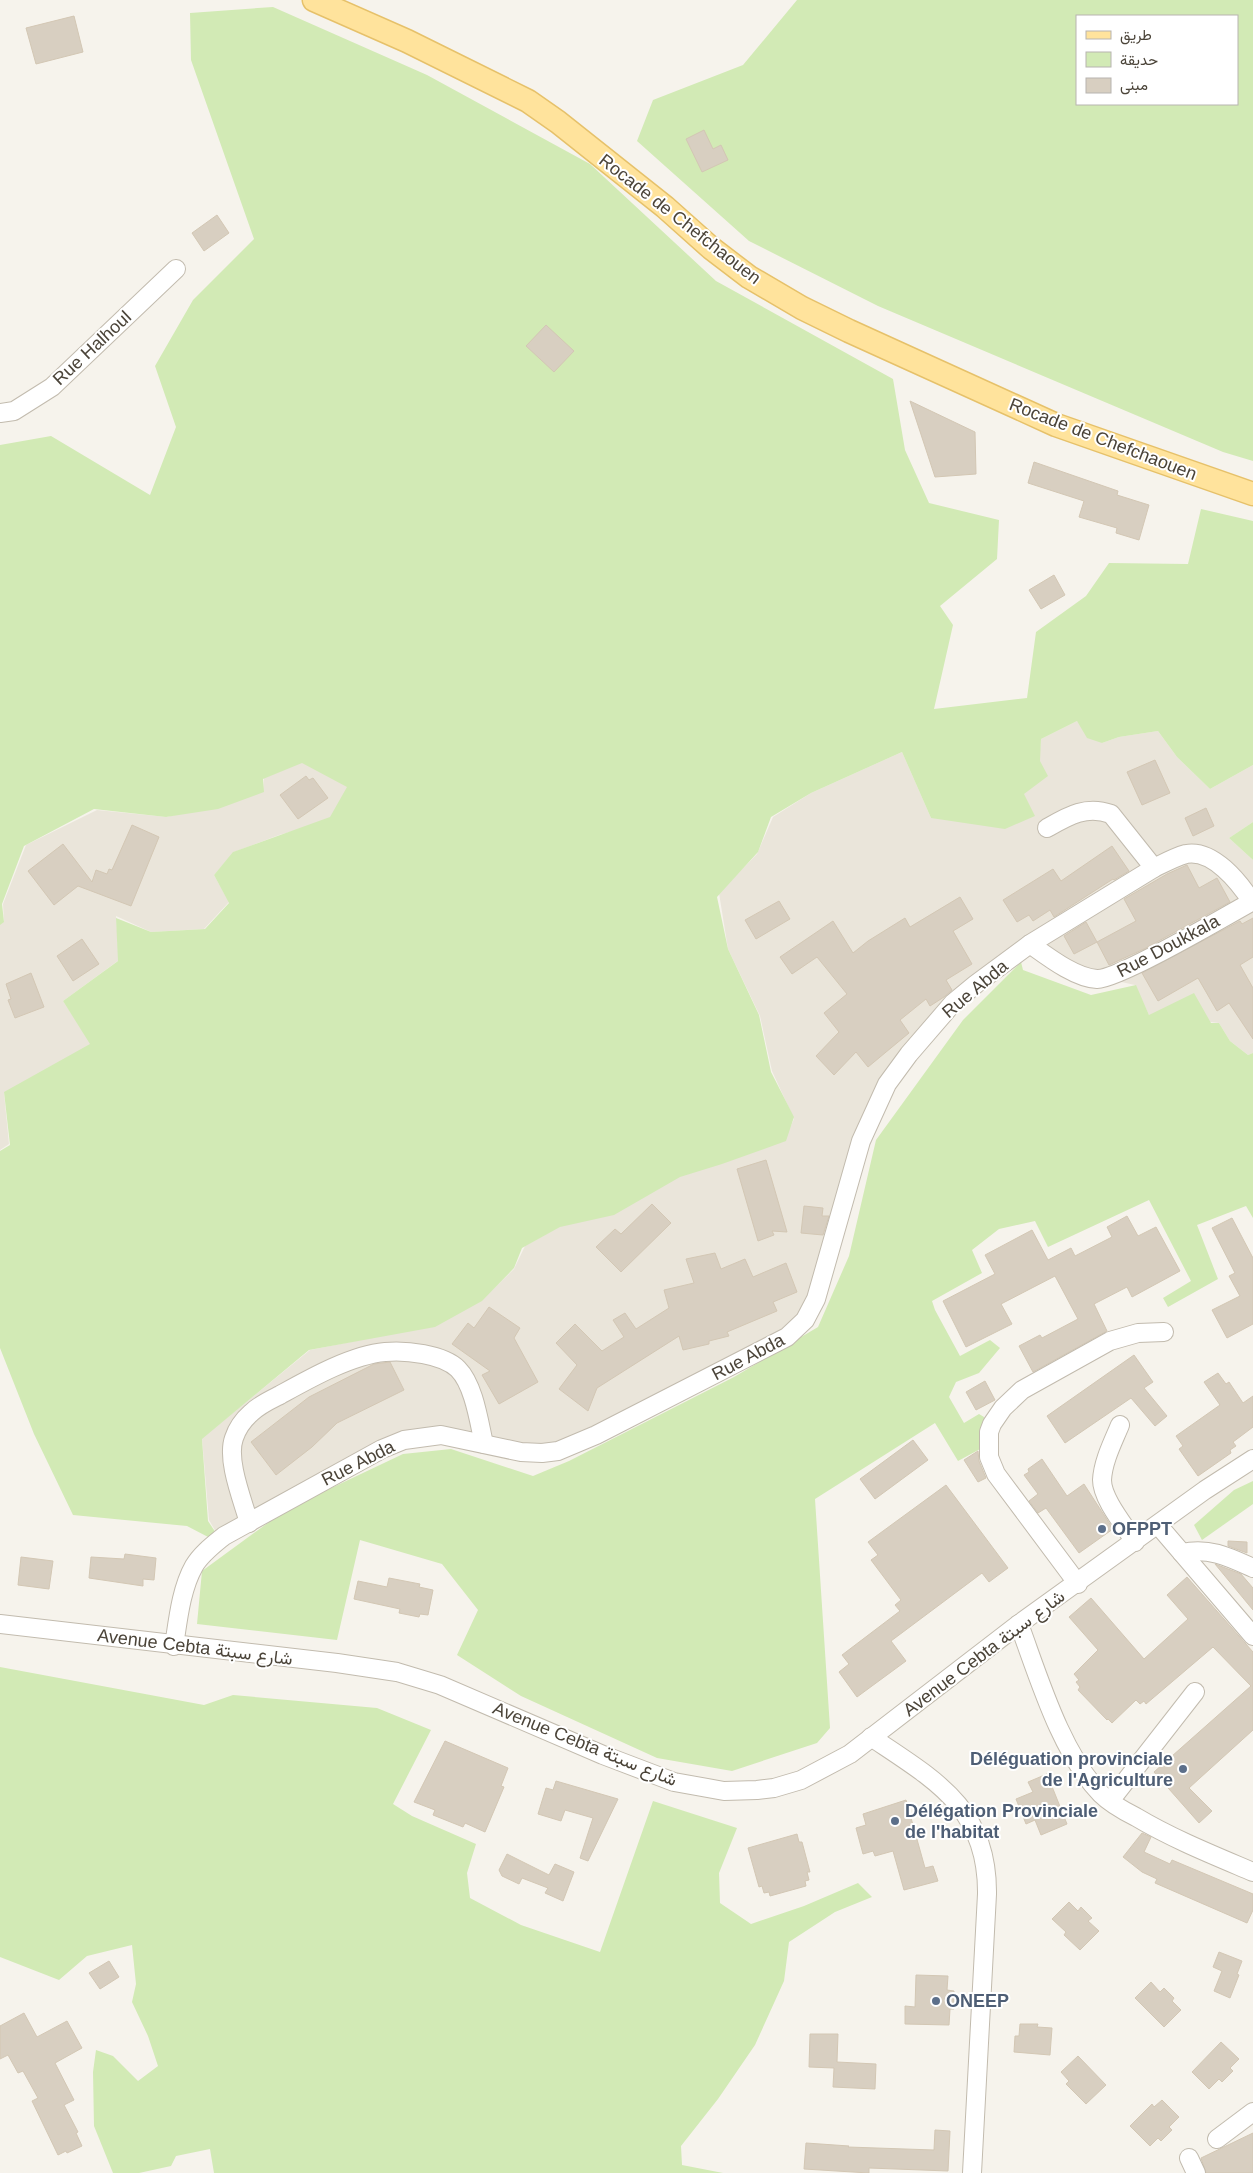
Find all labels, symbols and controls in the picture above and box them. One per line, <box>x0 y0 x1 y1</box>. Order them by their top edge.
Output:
legend <box>1076 15 1238 105</box>
text: طريق <box>1120 26 1152 45</box>
text: حديقة <box>1120 51 1158 69</box>
text: مبنى <box>1120 76 1148 95</box>
street label: Rocade de Chefchaouen <box>595 150 765 288</box>
street label: Rue Halhoul <box>49 307 135 389</box>
street label: Rocade de Chefchaouen <box>1006 394 1200 484</box>
street label: Rue Doukkala <box>1113 910 1223 981</box>
street label: Rue Abda <box>938 955 1012 1022</box>
street label: Rue Abda <box>708 1329 788 1384</box>
street label: Rue Abda <box>318 1436 399 1490</box>
place label: OFPPT <box>1112 1519 1172 1539</box>
marker: OFPPT <box>1096 1523 1108 1535</box>
street label: Avenue Cebta شارع سبتة <box>899 1586 1070 1722</box>
street label: Avenue Cebta شارع سبتة <box>96 1625 294 1671</box>
street label: Avenue Cebta شارع سبتة <box>489 1698 680 1792</box>
place label: Déléguation provinciale de l'Agriculture <box>970 1749 1173 1790</box>
marker: Déléguation provinciale de l'Agriculture <box>1177 1763 1189 1775</box>
place label: Délégation Provinciale de l'habitat <box>905 1801 1098 1842</box>
marker: Délégation Provinciale de l'habitat <box>889 1815 901 1827</box>
place label: ONEEP <box>946 1991 1009 2011</box>
marker: ONEEP <box>930 1995 942 2007</box>

